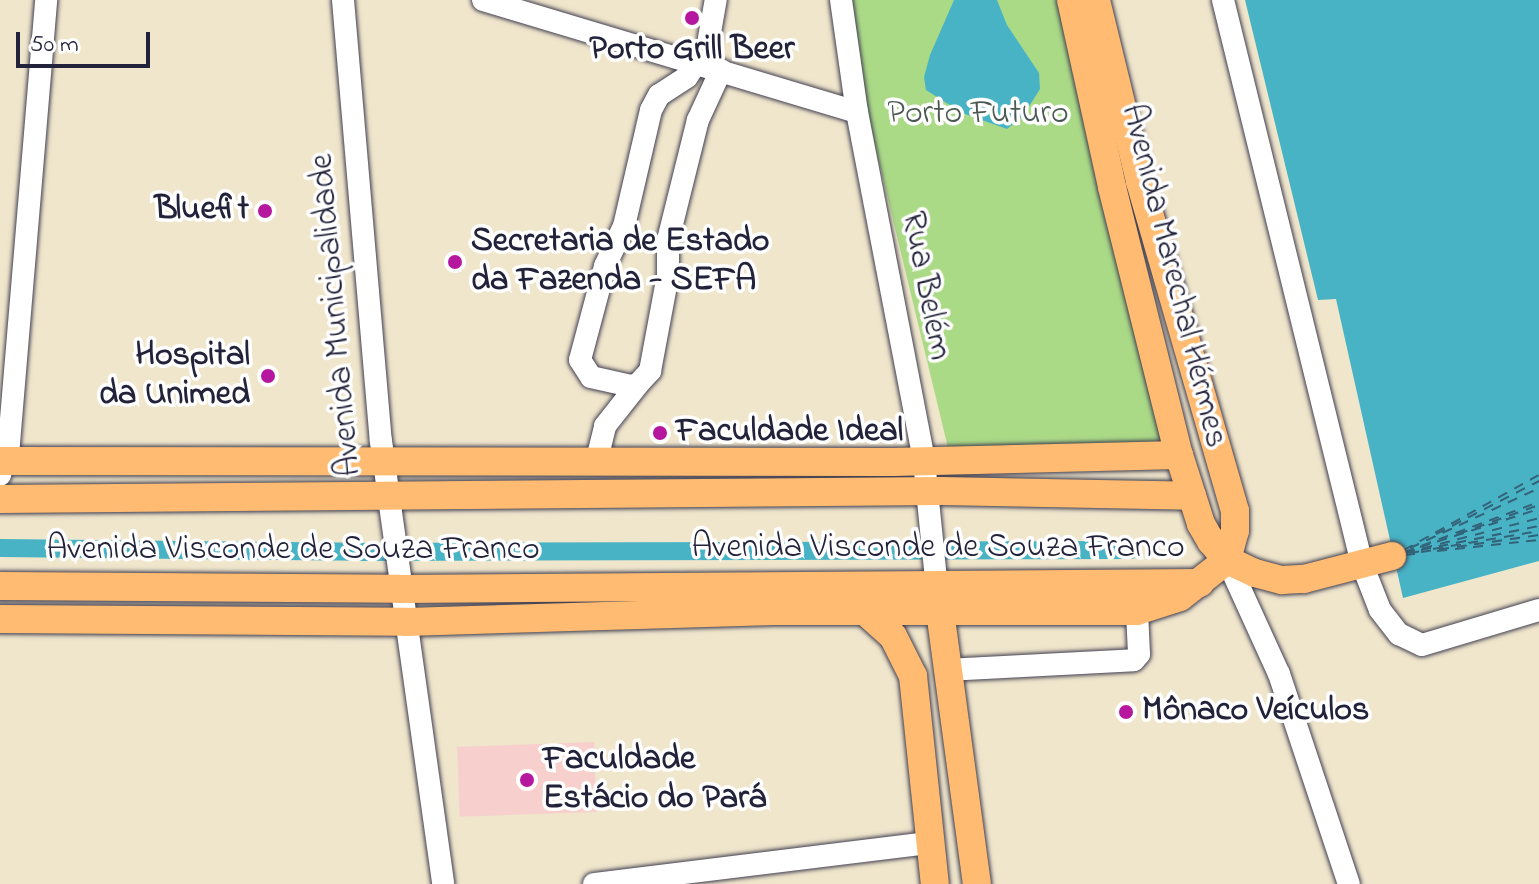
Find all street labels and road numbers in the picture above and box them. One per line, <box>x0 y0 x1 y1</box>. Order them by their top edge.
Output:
street label: Avenida Marechal Hérmes <box>1111 100 1235 452</box>
street label: Avenida Municipalidade <box>303 152 371 478</box>
street label: Rua Belém <box>891 208 959 364</box>
street label: Avenida Visconde de Souza Franco <box>691 529 1185 569</box>
street label: Avenida Visconde de Souza Franco <box>46 531 540 571</box>

